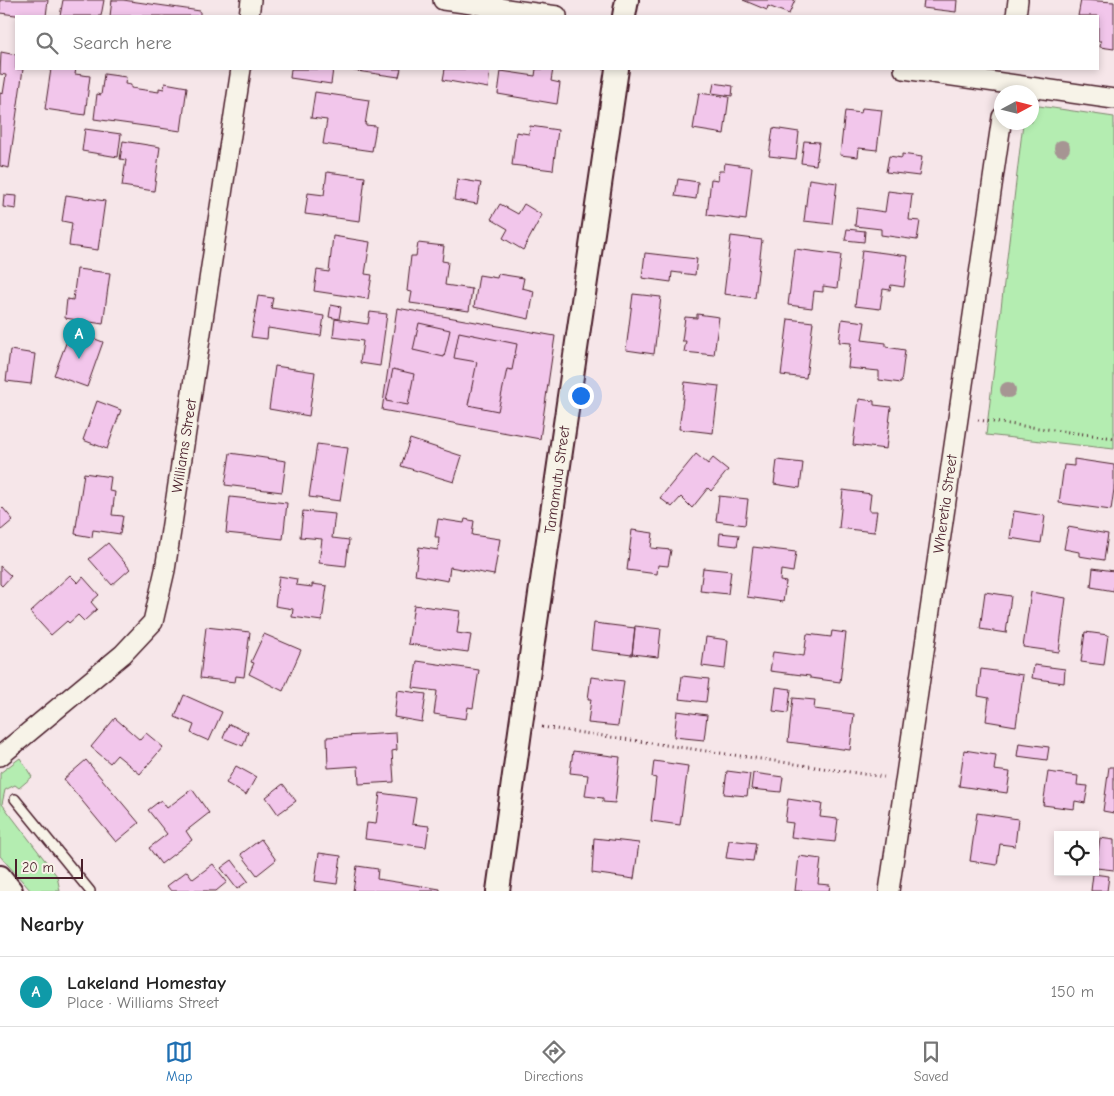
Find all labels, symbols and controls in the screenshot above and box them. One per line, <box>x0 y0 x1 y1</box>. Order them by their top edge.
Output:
search box <box>15 15 1099 70</box>
icon: search <box>33 29 61 57</box>
text: Search here <box>73 32 172 54</box>
north arrow <box>994 85 1039 130</box>
pin: A <box>63 318 95 359</box>
your location <box>568 383 594 409</box>
street label: Williams Street <box>168 397 200 494</box>
street label: Tamamutu Street <box>541 424 574 535</box>
street label: Wheretia Street <box>929 453 961 555</box>
map controls <box>1054 831 1099 876</box>
button: locate <box>1054 831 1099 876</box>
scale bar <box>15 856 82 879</box>
text: 20 m <box>22 859 54 876</box>
text: Nearby <box>20 912 84 936</box>
text: Lakeland Homestay <box>67 972 226 994</box>
text: A <box>32 983 40 1001</box>
text: 150 m <box>1051 983 1094 1001</box>
text: Place · Williams Street <box>67 994 219 1012</box>
tab: Map <box>165 1038 193 1085</box>
tab: Directions <box>524 1038 583 1085</box>
tab: Saved <box>914 1038 949 1085</box>

